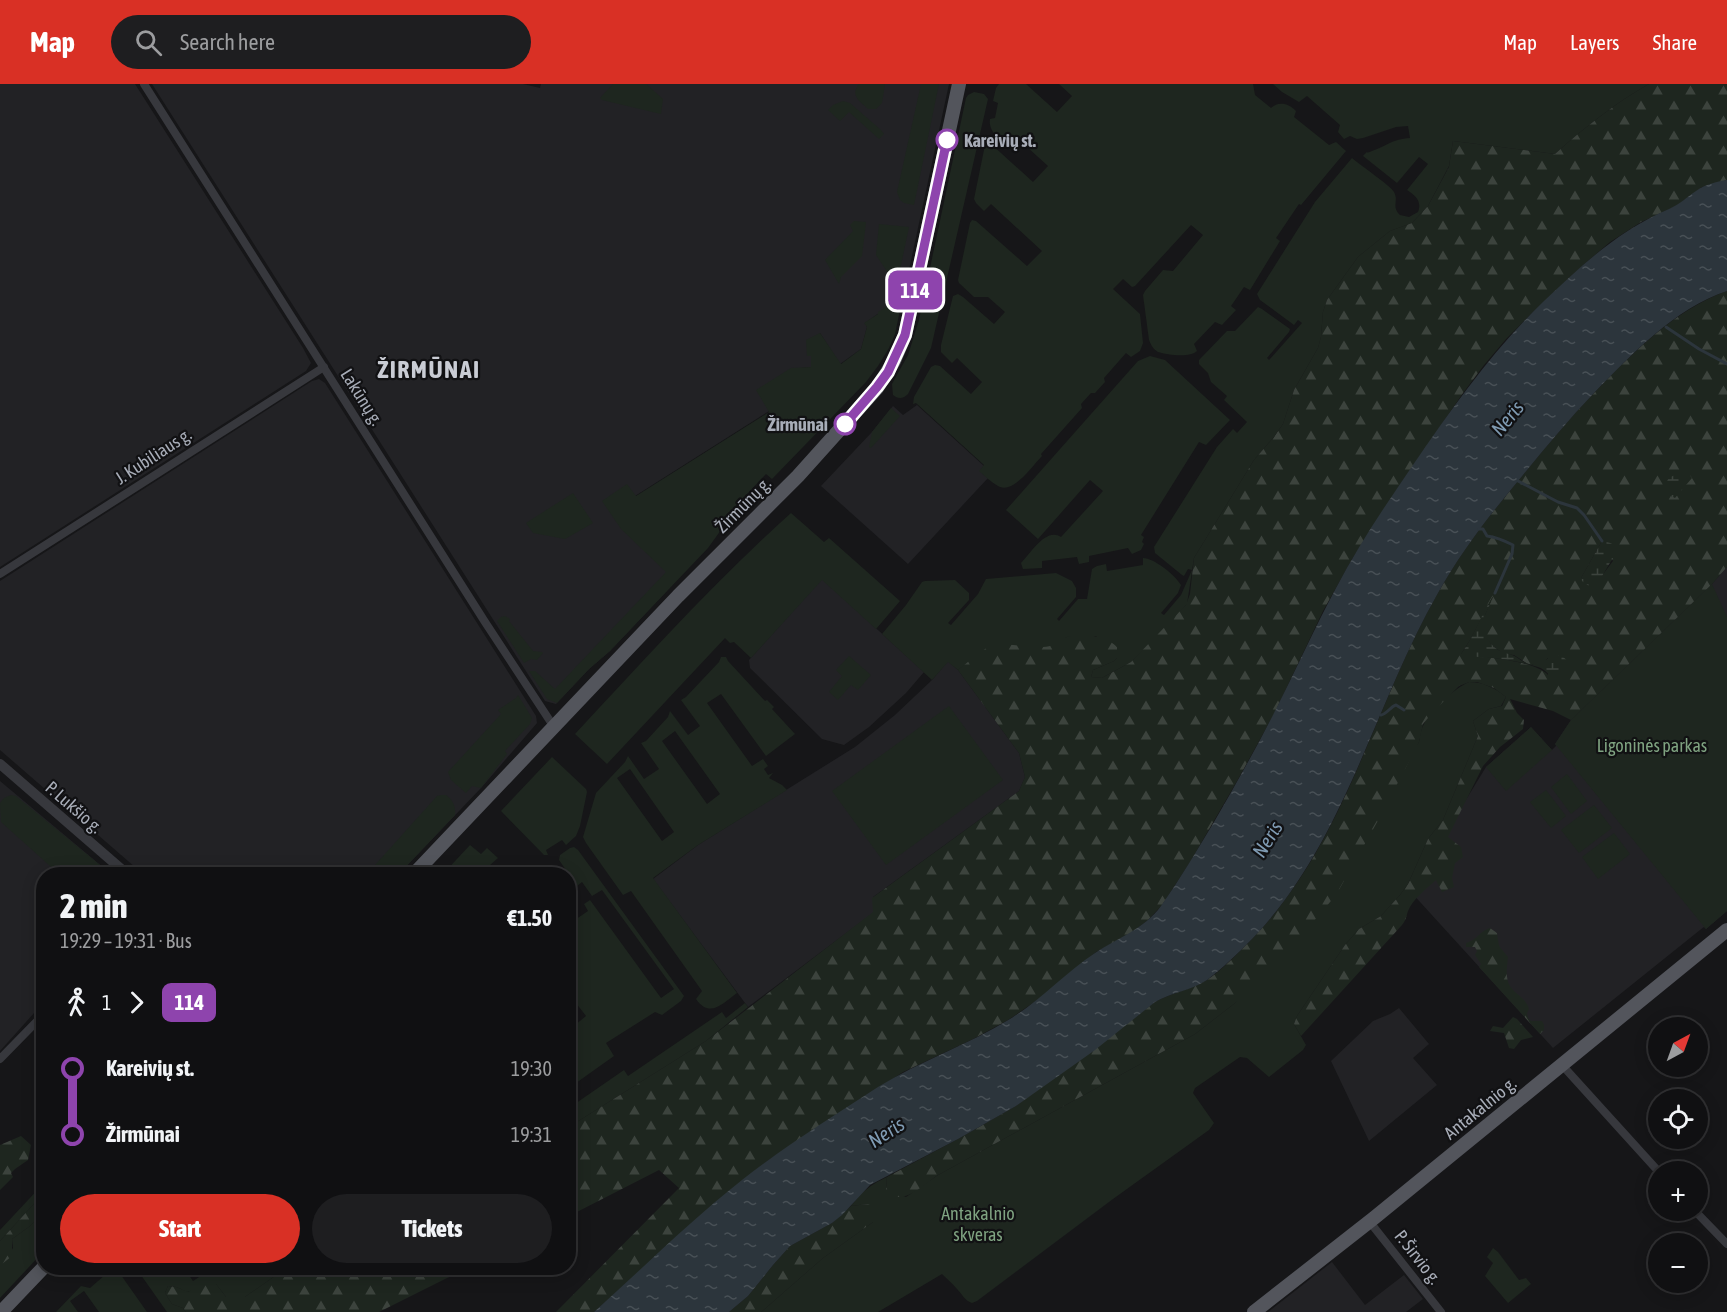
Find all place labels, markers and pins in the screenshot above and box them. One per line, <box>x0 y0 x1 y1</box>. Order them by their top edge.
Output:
marker: Kareivių st. <box>936 129 958 151</box>
place label: Kareivių st. <box>964 130 1036 151</box>
marker: Žirmūnai <box>834 413 856 435</box>
place label: Žirmūnai <box>768 414 828 435</box>

